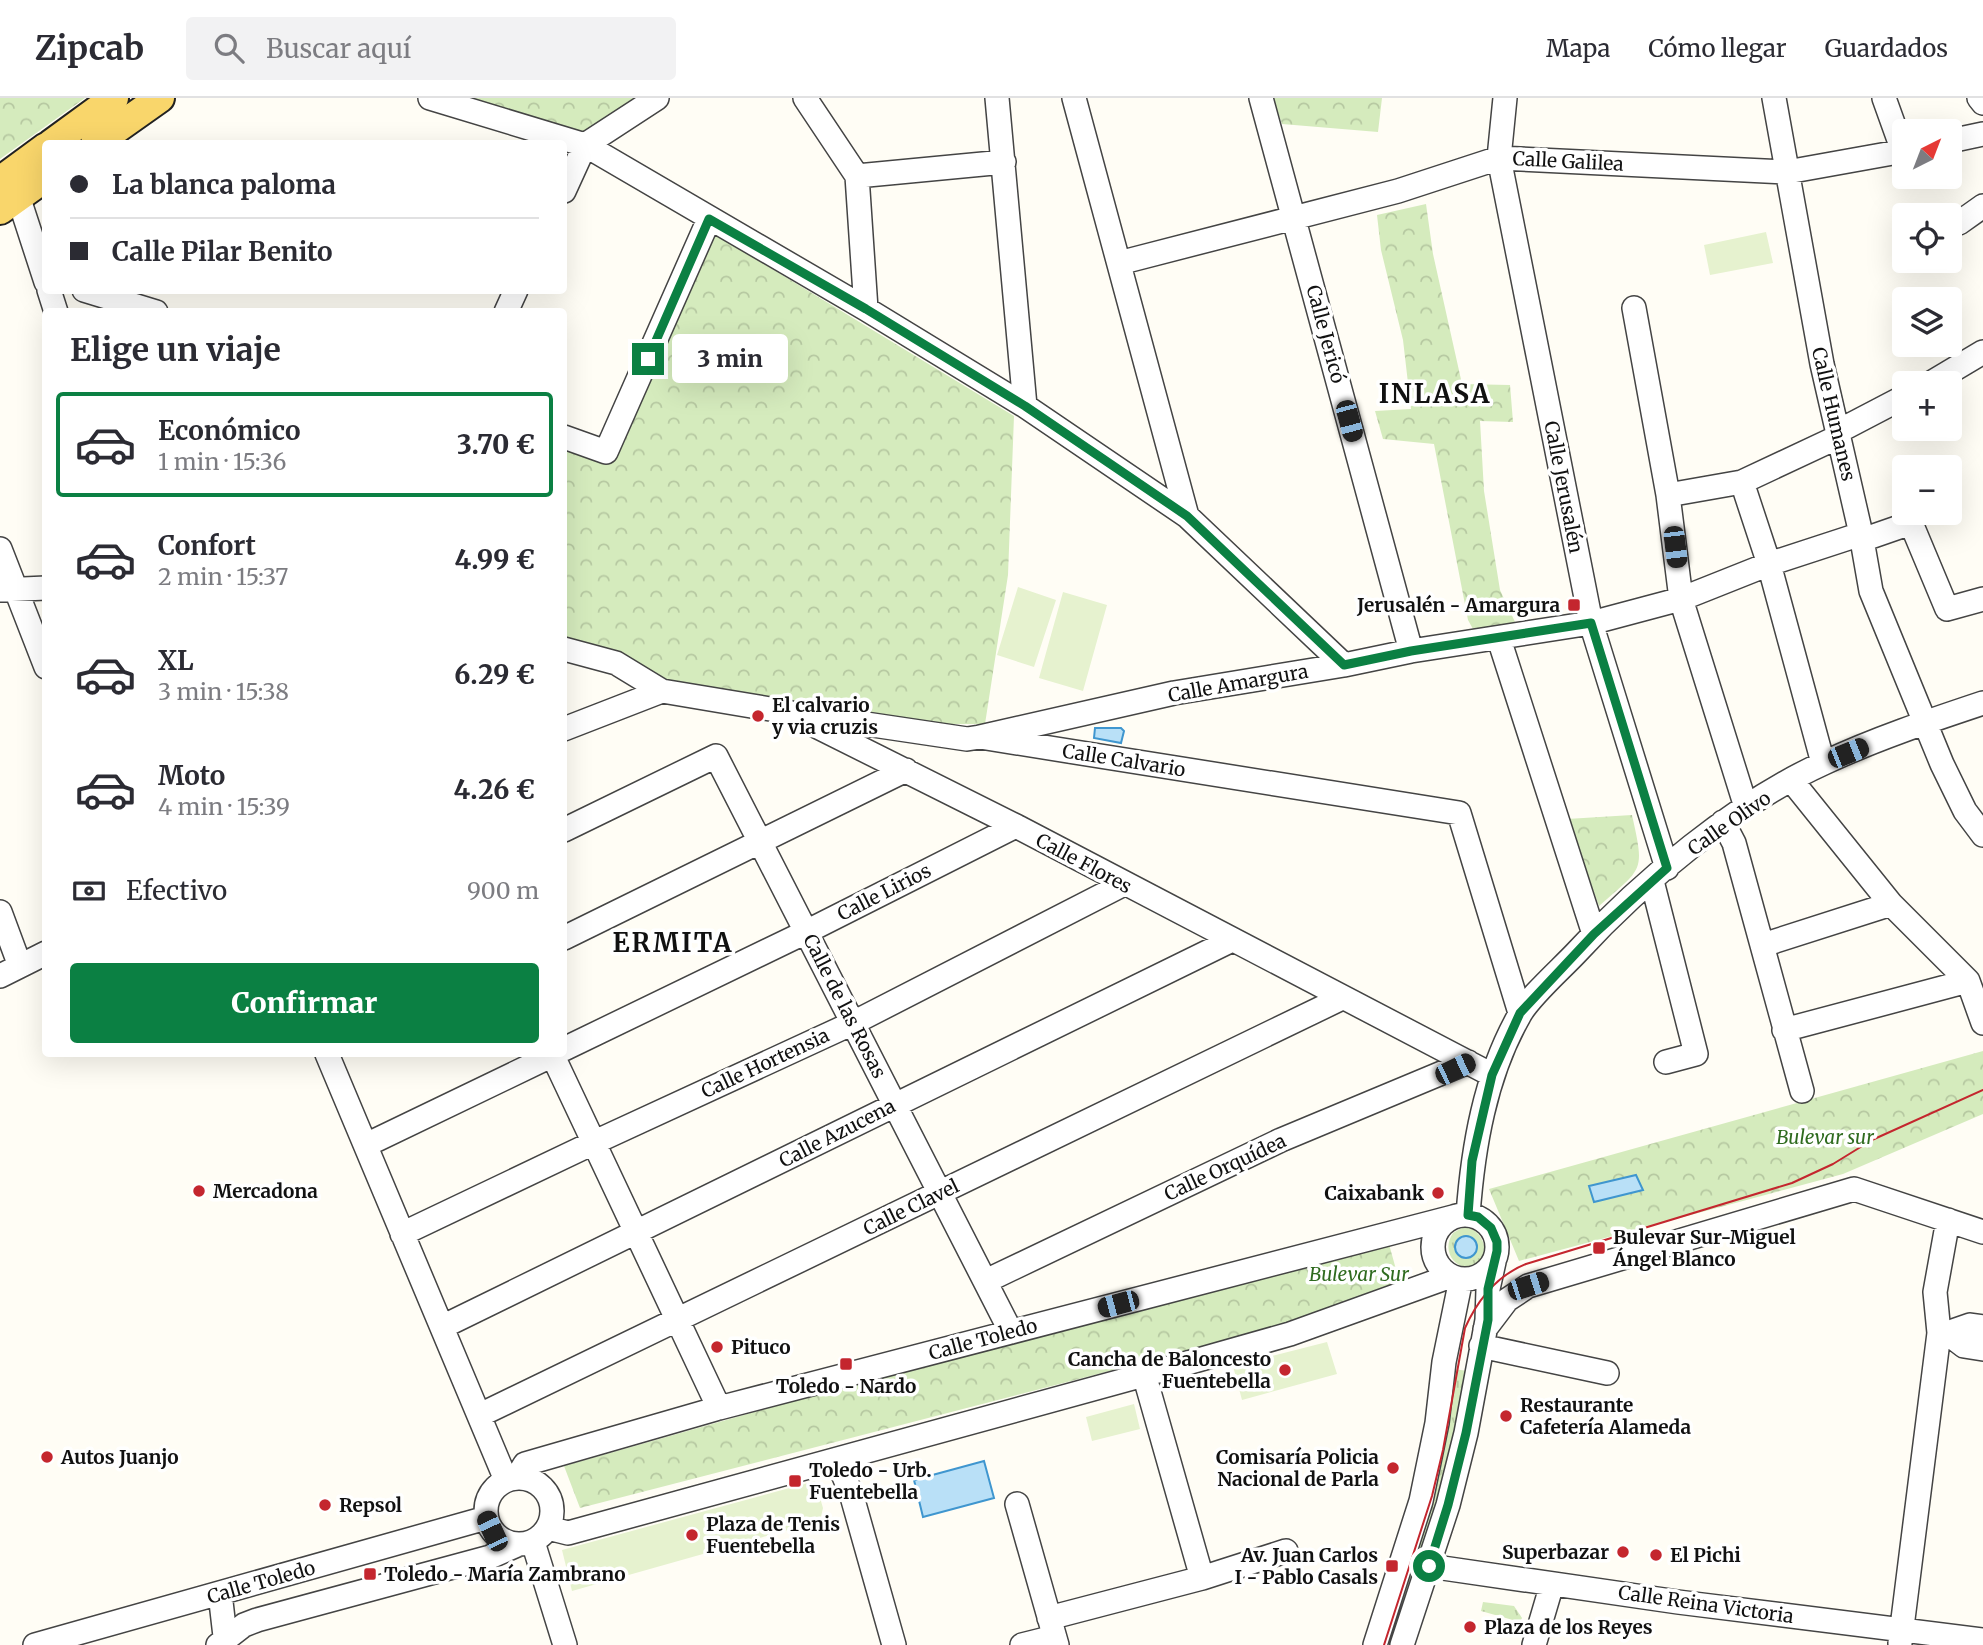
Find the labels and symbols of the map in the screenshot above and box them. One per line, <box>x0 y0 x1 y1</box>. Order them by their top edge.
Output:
north arrow <box>1892 119 1962 189</box>
street label: Calle Galilea <box>1512 146 1624 176</box>
street label: Calle Jericó <box>1301 282 1351 386</box>
callout: 3 min <box>672 334 788 384</box>
route end <box>632 343 664 375</box>
street label: Calle Humanes <box>1807 345 1861 483</box>
district label: INLASA <box>1379 377 1491 410</box>
car <box>1334 398 1365 444</box>
street label: Calle Jerusalén <box>1539 419 1589 556</box>
car <box>1663 525 1688 569</box>
place label: Jerusalén - Amargura <box>1356 593 1560 617</box>
marker: Jerusalén - Amargura <box>1566 597 1582 613</box>
street label: Calle Amargura <box>1166 659 1310 707</box>
place label: El calvario y via cruzis <box>772 693 878 739</box>
marker: El calvario y via cruzis <box>750 708 766 724</box>
car <box>1825 735 1872 771</box>
street label: Calle Calvario <box>1061 738 1187 782</box>
street label: Calle Olivo <box>1683 786 1775 860</box>
street label: Calle Flores <box>1032 828 1136 898</box>
street label: Calle Lirios <box>833 858 935 926</box>
district label: ERMITA <box>613 926 733 959</box>
street label: Calle de las Rosas <box>798 930 892 1082</box>
street label: Calle Hortensia <box>697 1023 833 1103</box>
car <box>1432 1050 1479 1088</box>
street label: Calle Azucena <box>775 1093 899 1173</box>
park label: Bulevar sur <box>1776 1125 1874 1149</box>
street label: Calle Orquídea <box>1160 1128 1290 1206</box>
street label: Calle Clavel <box>859 1173 963 1241</box>
place label: Mercadona <box>213 1179 318 1203</box>
place label: Caixabank <box>1325 1181 1425 1205</box>
marker: Mercadona <box>191 1183 207 1199</box>
marker: Caixabank <box>1430 1185 1446 1201</box>
place label: Bulevar Sur-Miguel Ángel Blanco <box>1612 1225 1796 1271</box>
marker: Bulevar Sur-Miguel Ángel Blanco <box>1591 1240 1607 1256</box>
park label: Bulevar Sur <box>1309 1262 1409 1286</box>
car <box>1505 1270 1552 1302</box>
car <box>1095 1288 1142 1320</box>
street label: Calle Toledo <box>926 1313 1040 1365</box>
place label: Pituco <box>731 1335 791 1359</box>
marker: Pituco <box>709 1339 725 1355</box>
place label: Cancha de Baloncesto Fuentebella <box>1068 1347 1271 1393</box>
marker: Toledo - Nardo <box>838 1356 854 1372</box>
marker: Cancha de Baloncesto Fuentebella <box>1277 1362 1293 1378</box>
place label: Toledo - Nardo <box>776 1374 916 1398</box>
place label: Restaurante Cafetería Alameda <box>1520 1393 1691 1439</box>
marker: Restaurante Cafetería Alameda <box>1498 1408 1514 1424</box>
place label: Autos Juanjo <box>60 1445 179 1469</box>
place label: Comisaría Policia Nacional de Parla <box>1216 1445 1379 1491</box>
marker: Autos Juanjo <box>39 1449 55 1465</box>
place label: Toledo - Urb. Fuentebella <box>809 1458 931 1504</box>
marker: Comisaría Policia Nacional de Parla <box>1385 1460 1401 1476</box>
marker: Toledo - Urb. Fuentebella <box>787 1473 803 1489</box>
place label: Repsol <box>339 1493 402 1517</box>
marker: Repsol <box>317 1497 333 1513</box>
car <box>474 1508 511 1554</box>
place label: Plaza de Tenis Fuentebella <box>706 1512 840 1558</box>
marker: Plaza de Tenis Fuentebella <box>684 1527 700 1543</box>
place label: Superbazar <box>1502 1540 1609 1564</box>
place label: Av. Juan Carlos I - Pablo Casals <box>1234 1543 1378 1589</box>
place label: El Pichi <box>1670 1543 1741 1567</box>
marker: Superbazar <box>1615 1544 1631 1560</box>
marker: El Pichi <box>1648 1547 1664 1563</box>
route start <box>1413 1550 1445 1582</box>
street label: Calle Toledo <box>204 1555 318 1609</box>
marker: Av. Juan Carlos I - Pablo Casals <box>1384 1558 1400 1574</box>
place label: Toledo - María Zambrano <box>384 1562 626 1586</box>
marker: Toledo - María Zambrano <box>362 1566 378 1582</box>
street label: Calle Reina Victoria <box>1617 1580 1795 1628</box>
place label: Plaza de los Reyes <box>1484 1615 1653 1639</box>
marker: Plaza de los Reyes <box>1462 1619 1478 1635</box>

